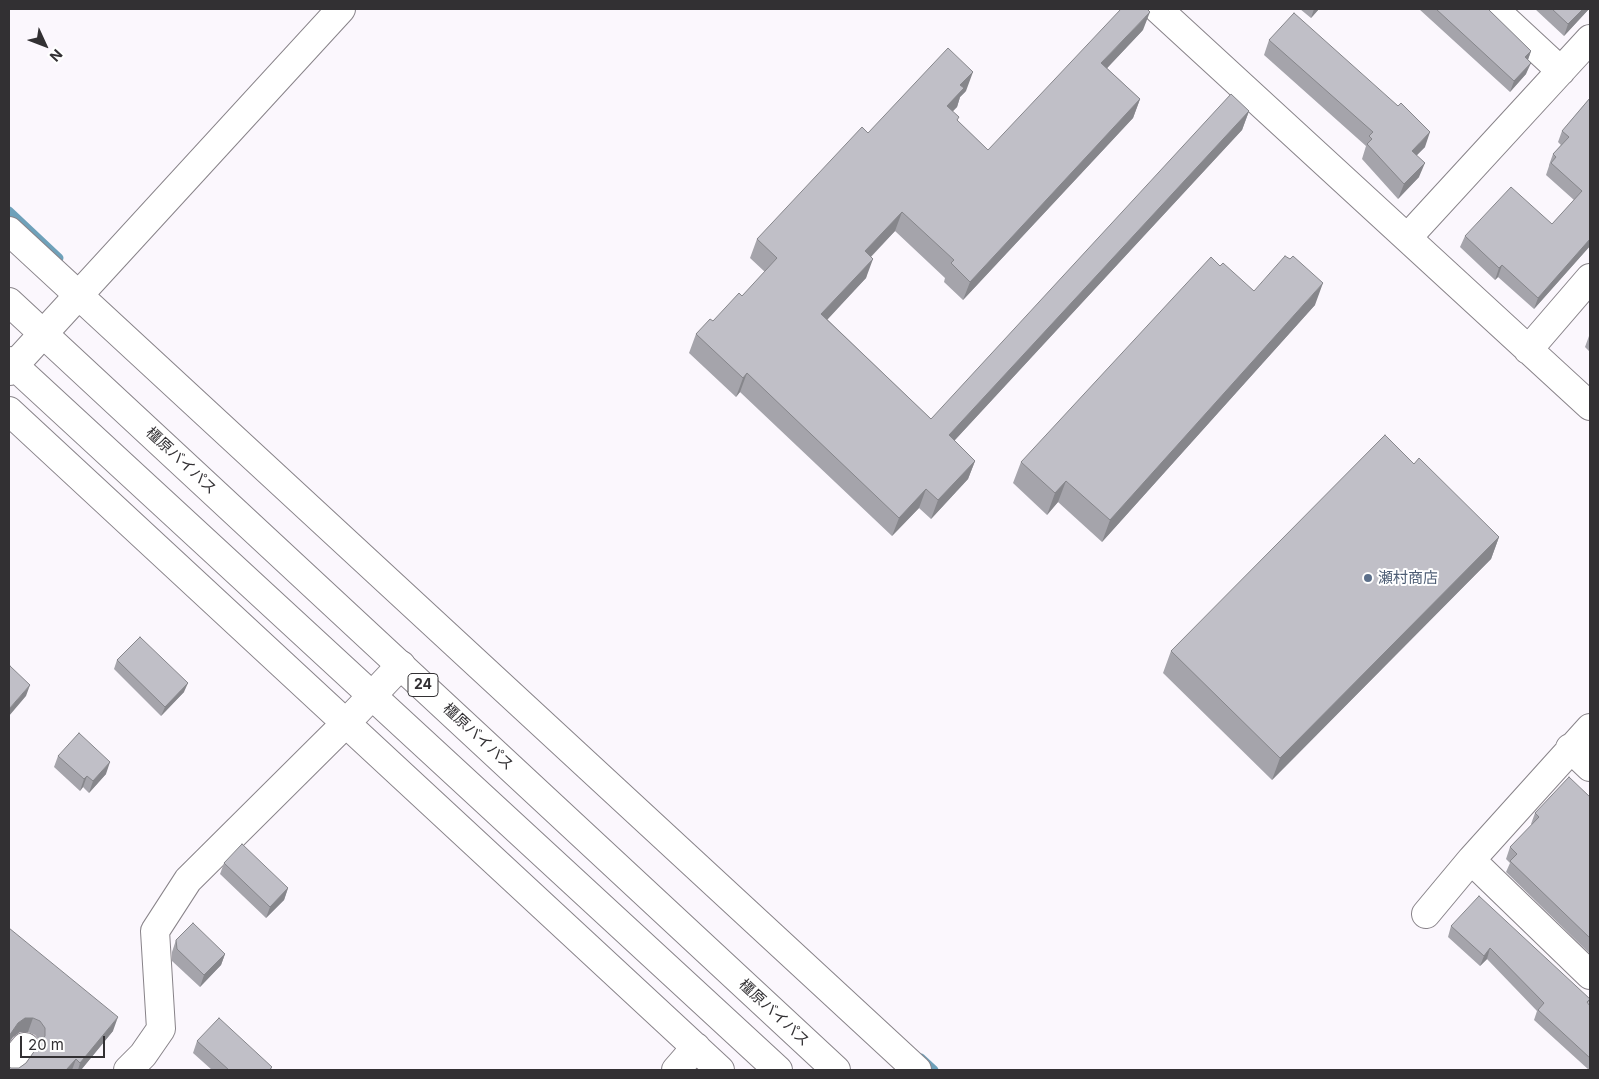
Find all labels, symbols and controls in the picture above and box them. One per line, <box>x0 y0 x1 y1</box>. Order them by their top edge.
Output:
north arrow <box>20 20 70 70</box>
text: N <box>46 46 66 65</box>
street label: 橿原バイパス <box>142 424 220 498</box>
place label: 瀬村商店 <box>1378 569 1438 587</box>
marker: 瀬村商店 <box>1362 572 1374 584</box>
road number: 24 <box>408 674 438 696</box>
street label: 橿原バイパス <box>439 700 517 774</box>
street label: 橿原バイパス <box>735 976 813 1050</box>
scale bar <box>22 1026 108 1058</box>
text: 20 m <box>28 1035 64 1054</box>

